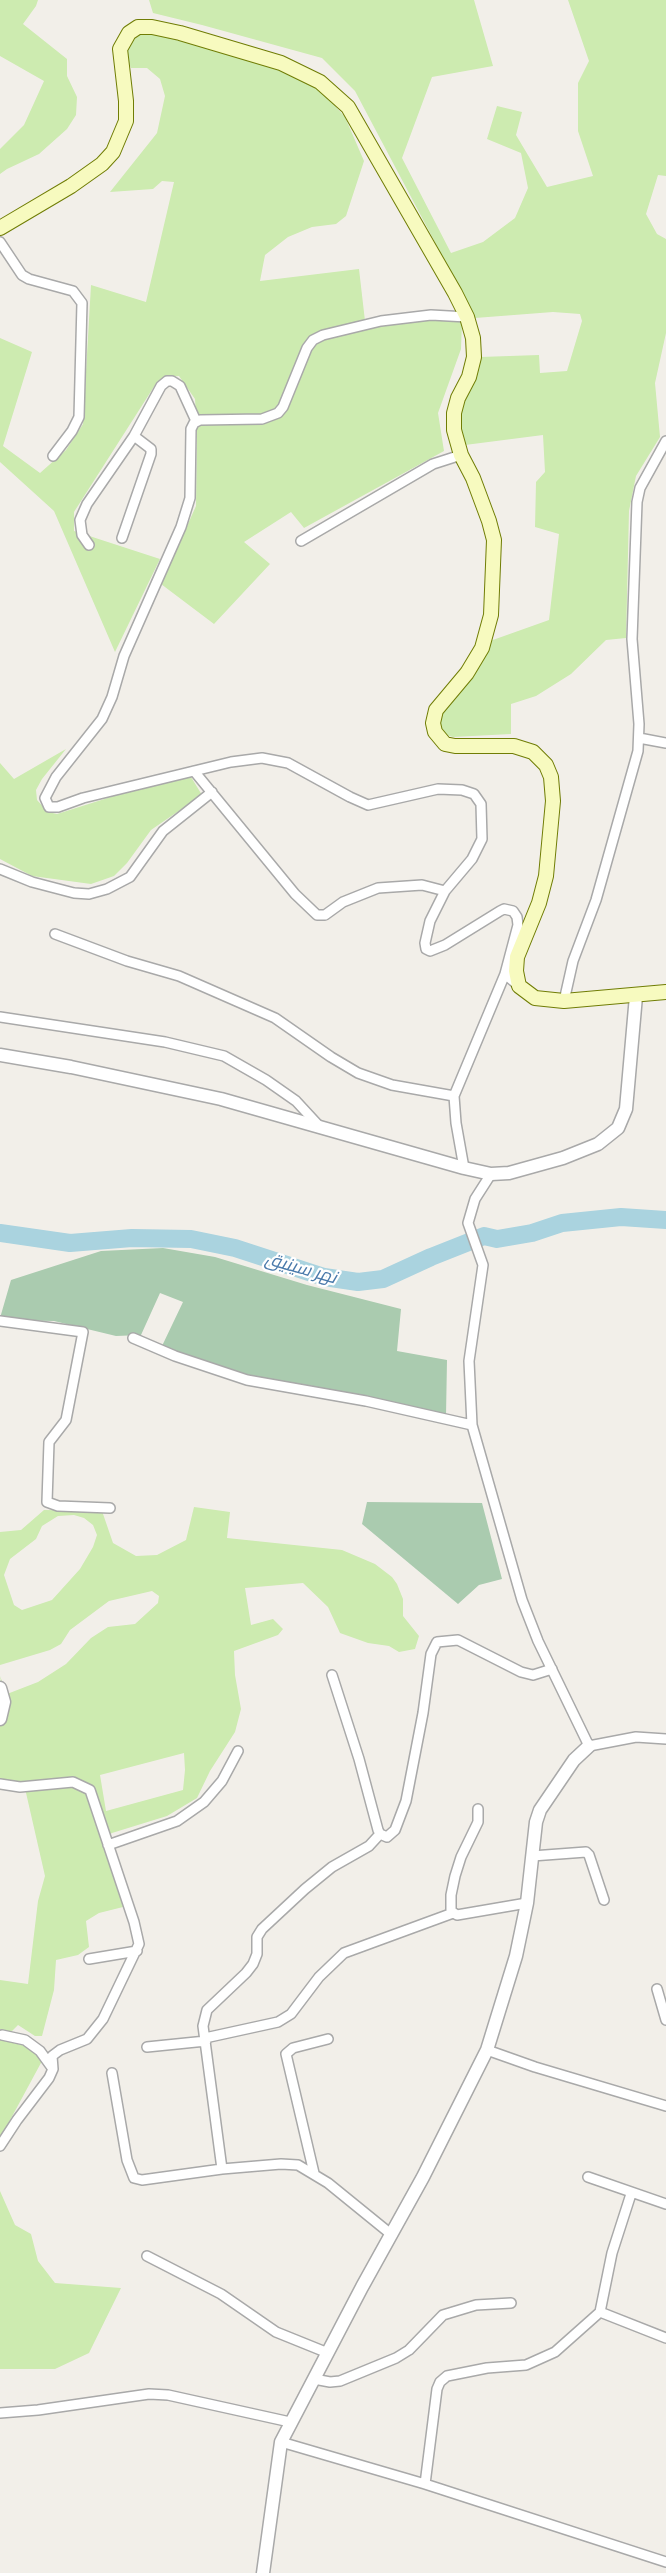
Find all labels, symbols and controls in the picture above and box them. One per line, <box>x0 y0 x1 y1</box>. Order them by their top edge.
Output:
water label: نهر سينيق <box>263 1248 339 1288</box>

